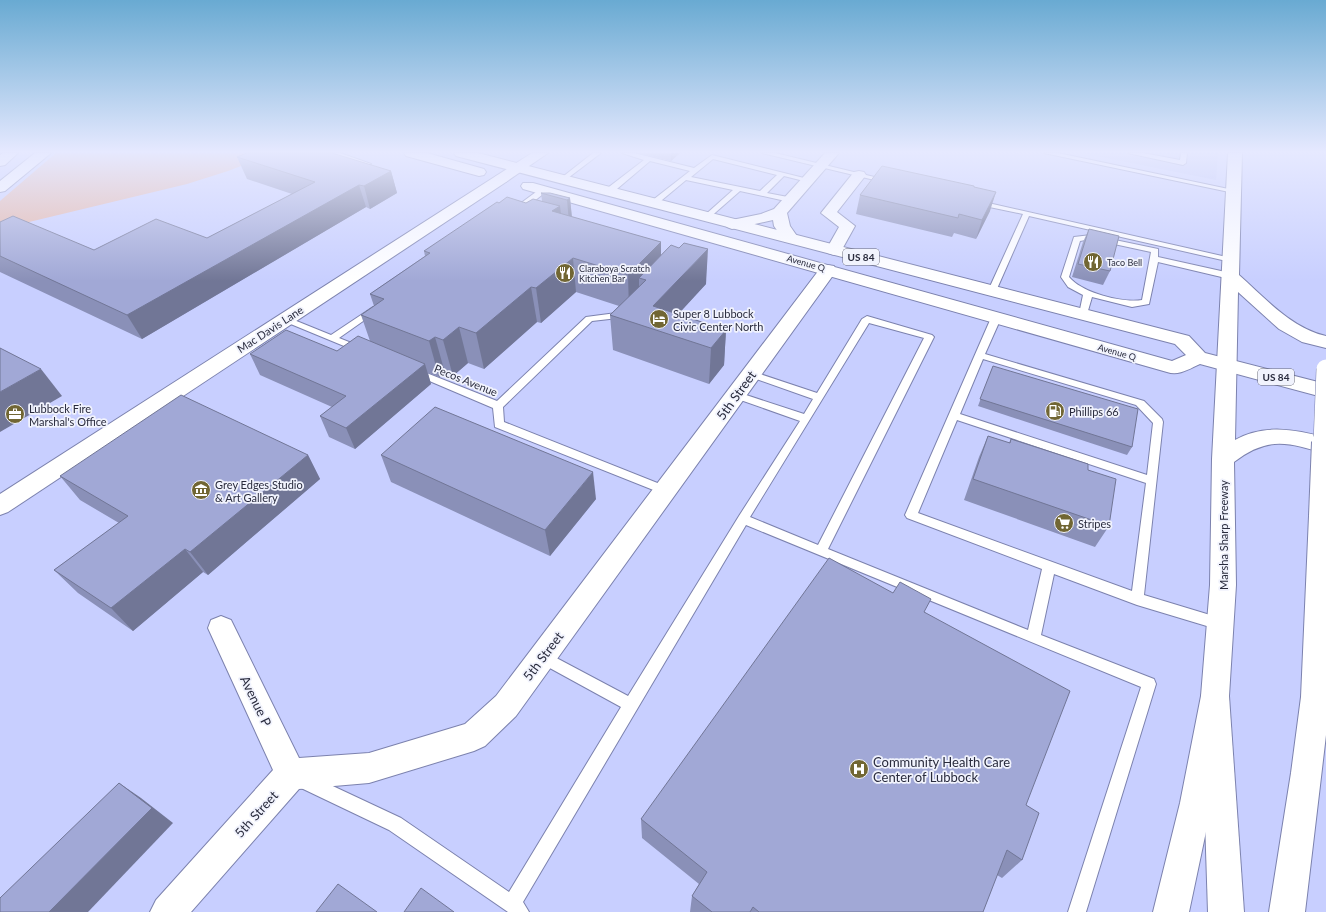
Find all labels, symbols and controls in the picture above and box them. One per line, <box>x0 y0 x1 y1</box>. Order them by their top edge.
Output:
road number: US 84 <box>843 249 879 265</box>
restaurant icon: Taco Bell <box>1082 251 1104 273</box>
street label: Avenue Q <box>786 252 827 274</box>
place label: Taco Bell <box>1107 257 1142 268</box>
restaurant icon: Claraboya Scratch Kitchen Bar <box>554 262 576 284</box>
place label: Claraboya Scratch Kitchen Bar <box>579 263 650 284</box>
street label: Mac Davis Lane <box>235 303 306 355</box>
place label: Super 8 Lubbock Civic Center North <box>673 307 763 333</box>
hotel icon: Super 8 Lubbock Civic Center North <box>648 308 670 330</box>
street label: Avenue Q <box>1097 341 1138 363</box>
street label: Pecos Avenue <box>432 361 500 399</box>
street label: 5th Street <box>713 367 759 423</box>
road number: US 84 <box>1258 369 1294 385</box>
fuel station icon: Phillips 66 <box>1044 400 1066 422</box>
place label: Lubbock Fire Marshal's Office <box>29 402 107 428</box>
office icon: Lubbock Fire Marshal's Office <box>4 403 26 425</box>
place label: Phillips 66 <box>1069 405 1119 418</box>
place label: Grey Edges Studio & Art Gallery <box>215 478 303 504</box>
museum icon: Grey Edges Studio & Art Gallery <box>190 479 212 501</box>
street label: Marsha Sharp Freeway <box>1217 480 1230 590</box>
supermarket icon: Stripes <box>1053 512 1075 534</box>
place label: Stripes <box>1078 517 1111 530</box>
street label: 5th Street <box>519 628 567 684</box>
street label: Avenue P <box>237 673 275 729</box>
place label: Community Health Care Center of Lubbock <box>873 754 1010 785</box>
hospital icon: Community Health Care Center of Lubbock <box>848 758 870 780</box>
street label: 5th Street <box>231 787 281 841</box>

